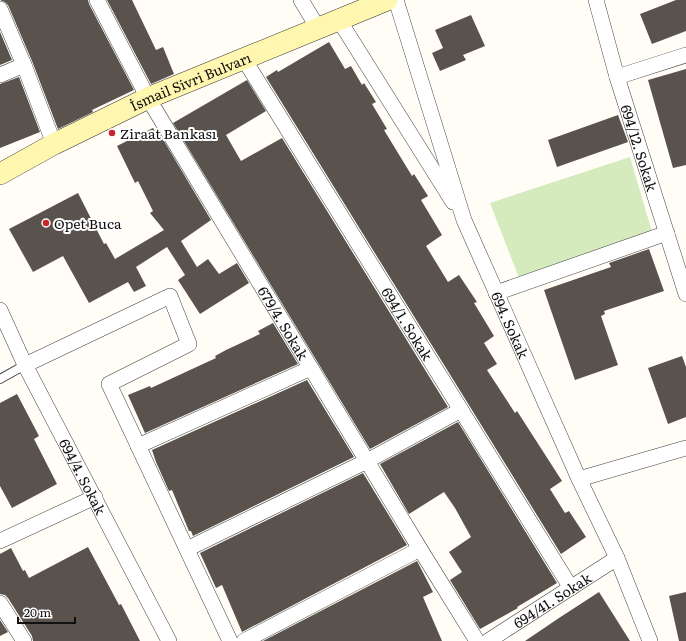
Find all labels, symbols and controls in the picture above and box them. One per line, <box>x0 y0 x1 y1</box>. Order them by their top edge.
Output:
street label: İsmail Sivri Bulvarı <box>126 47 254 115</box>
street label: 694/12. Sokak <box>616 102 663 194</box>
place label: Ziraat Bankası <box>120 123 217 143</box>
marker: Ziraat Bankası <box>107 128 117 138</box>
place label: Opet Buca <box>54 213 122 233</box>
marker: Opet Buca <box>41 218 51 228</box>
street label: 679/4. Sokak <box>254 282 314 364</box>
street label: 694/1. Sokak <box>377 283 438 364</box>
street label: 694. Sokak <box>487 288 534 362</box>
street label: 694/4. Sokak <box>55 435 111 518</box>
street label: 694/41. Sokak <box>509 567 595 632</box>
scale bar <box>18 599 75 625</box>
text: 20 m <box>24 603 51 621</box>

